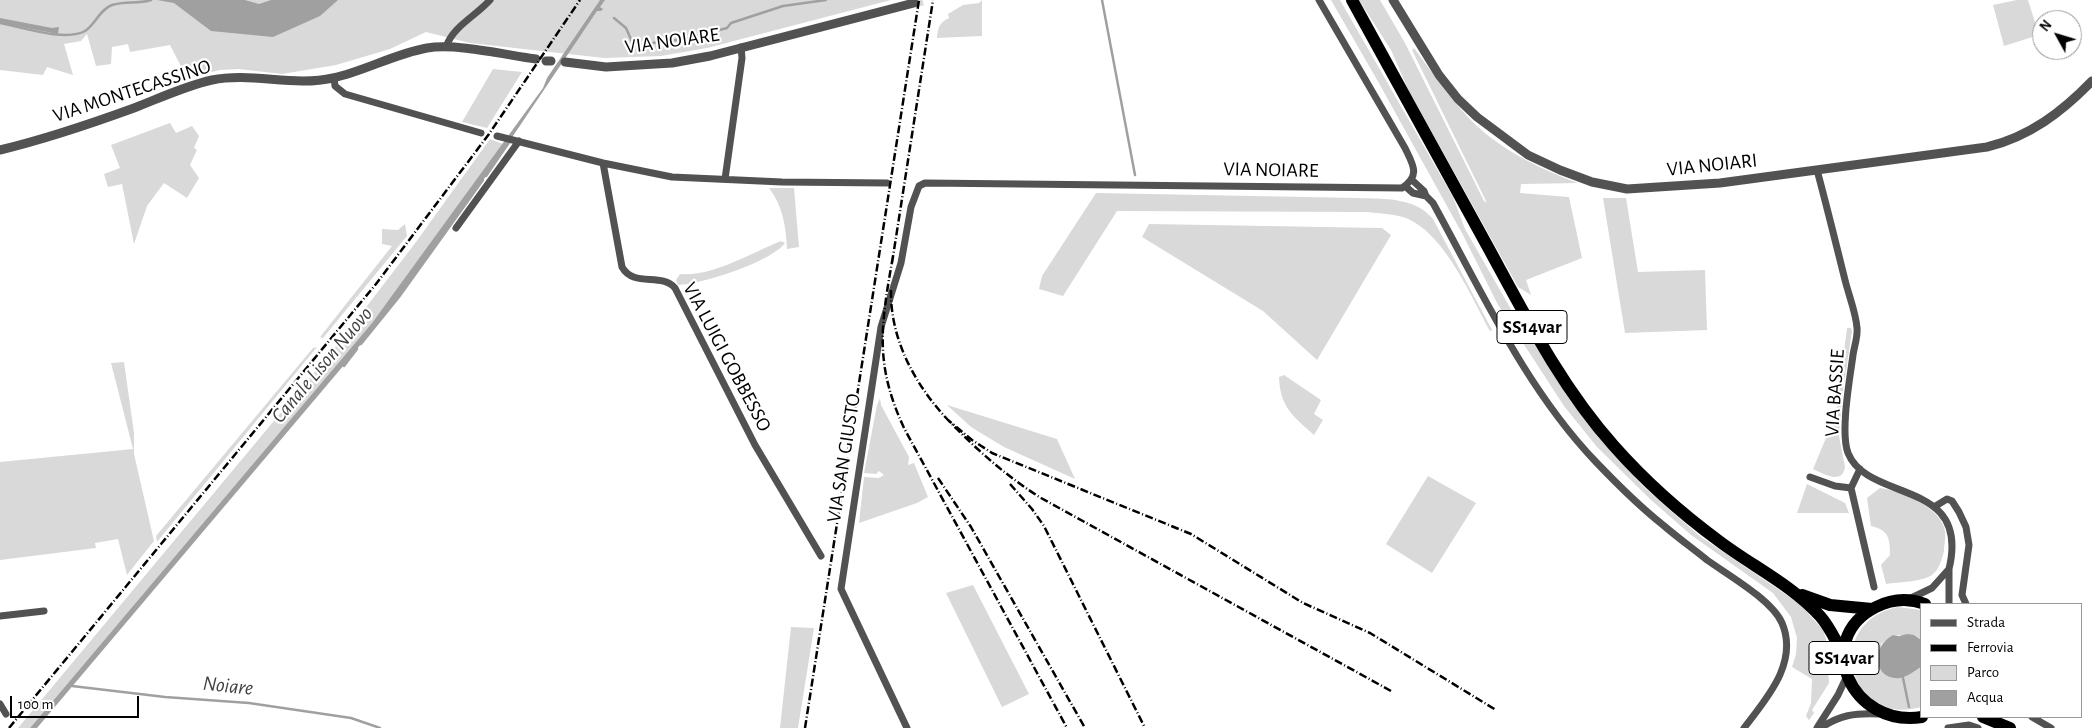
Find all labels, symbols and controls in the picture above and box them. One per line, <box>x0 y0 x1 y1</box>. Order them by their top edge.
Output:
north arrow <box>2032 10 2082 60</box>
text: N <box>2038 18 2055 34</box>
street label: VIA NOIARE <box>623 22 721 60</box>
street label: VIA MONTECASSINO <box>50 54 214 128</box>
street label: VIA NOIARI <box>1666 148 1758 182</box>
street label: VIA NOIARE <box>1223 157 1319 183</box>
street label: VIA LUIGI GOBBESSO <box>678 278 776 436</box>
water label: Canale Lison Nuovo <box>266 302 378 428</box>
road number: SS14var <box>1497 311 1567 344</box>
street label: VIA BASSIE <box>1820 348 1850 438</box>
street label: VIA SAN GIUSTO <box>822 392 866 524</box>
legend <box>1920 603 2082 718</box>
text: Strada <box>1967 615 2005 630</box>
text: Ferrovia <box>1967 640 2014 655</box>
road number: SS14var <box>1809 641 1879 674</box>
text: Parco <box>1967 665 1999 680</box>
water label: Noiare <box>202 671 254 701</box>
scale bar <box>12 686 141 718</box>
text: Acqua <box>1967 690 2003 705</box>
text: 100 m <box>18 697 53 712</box>

